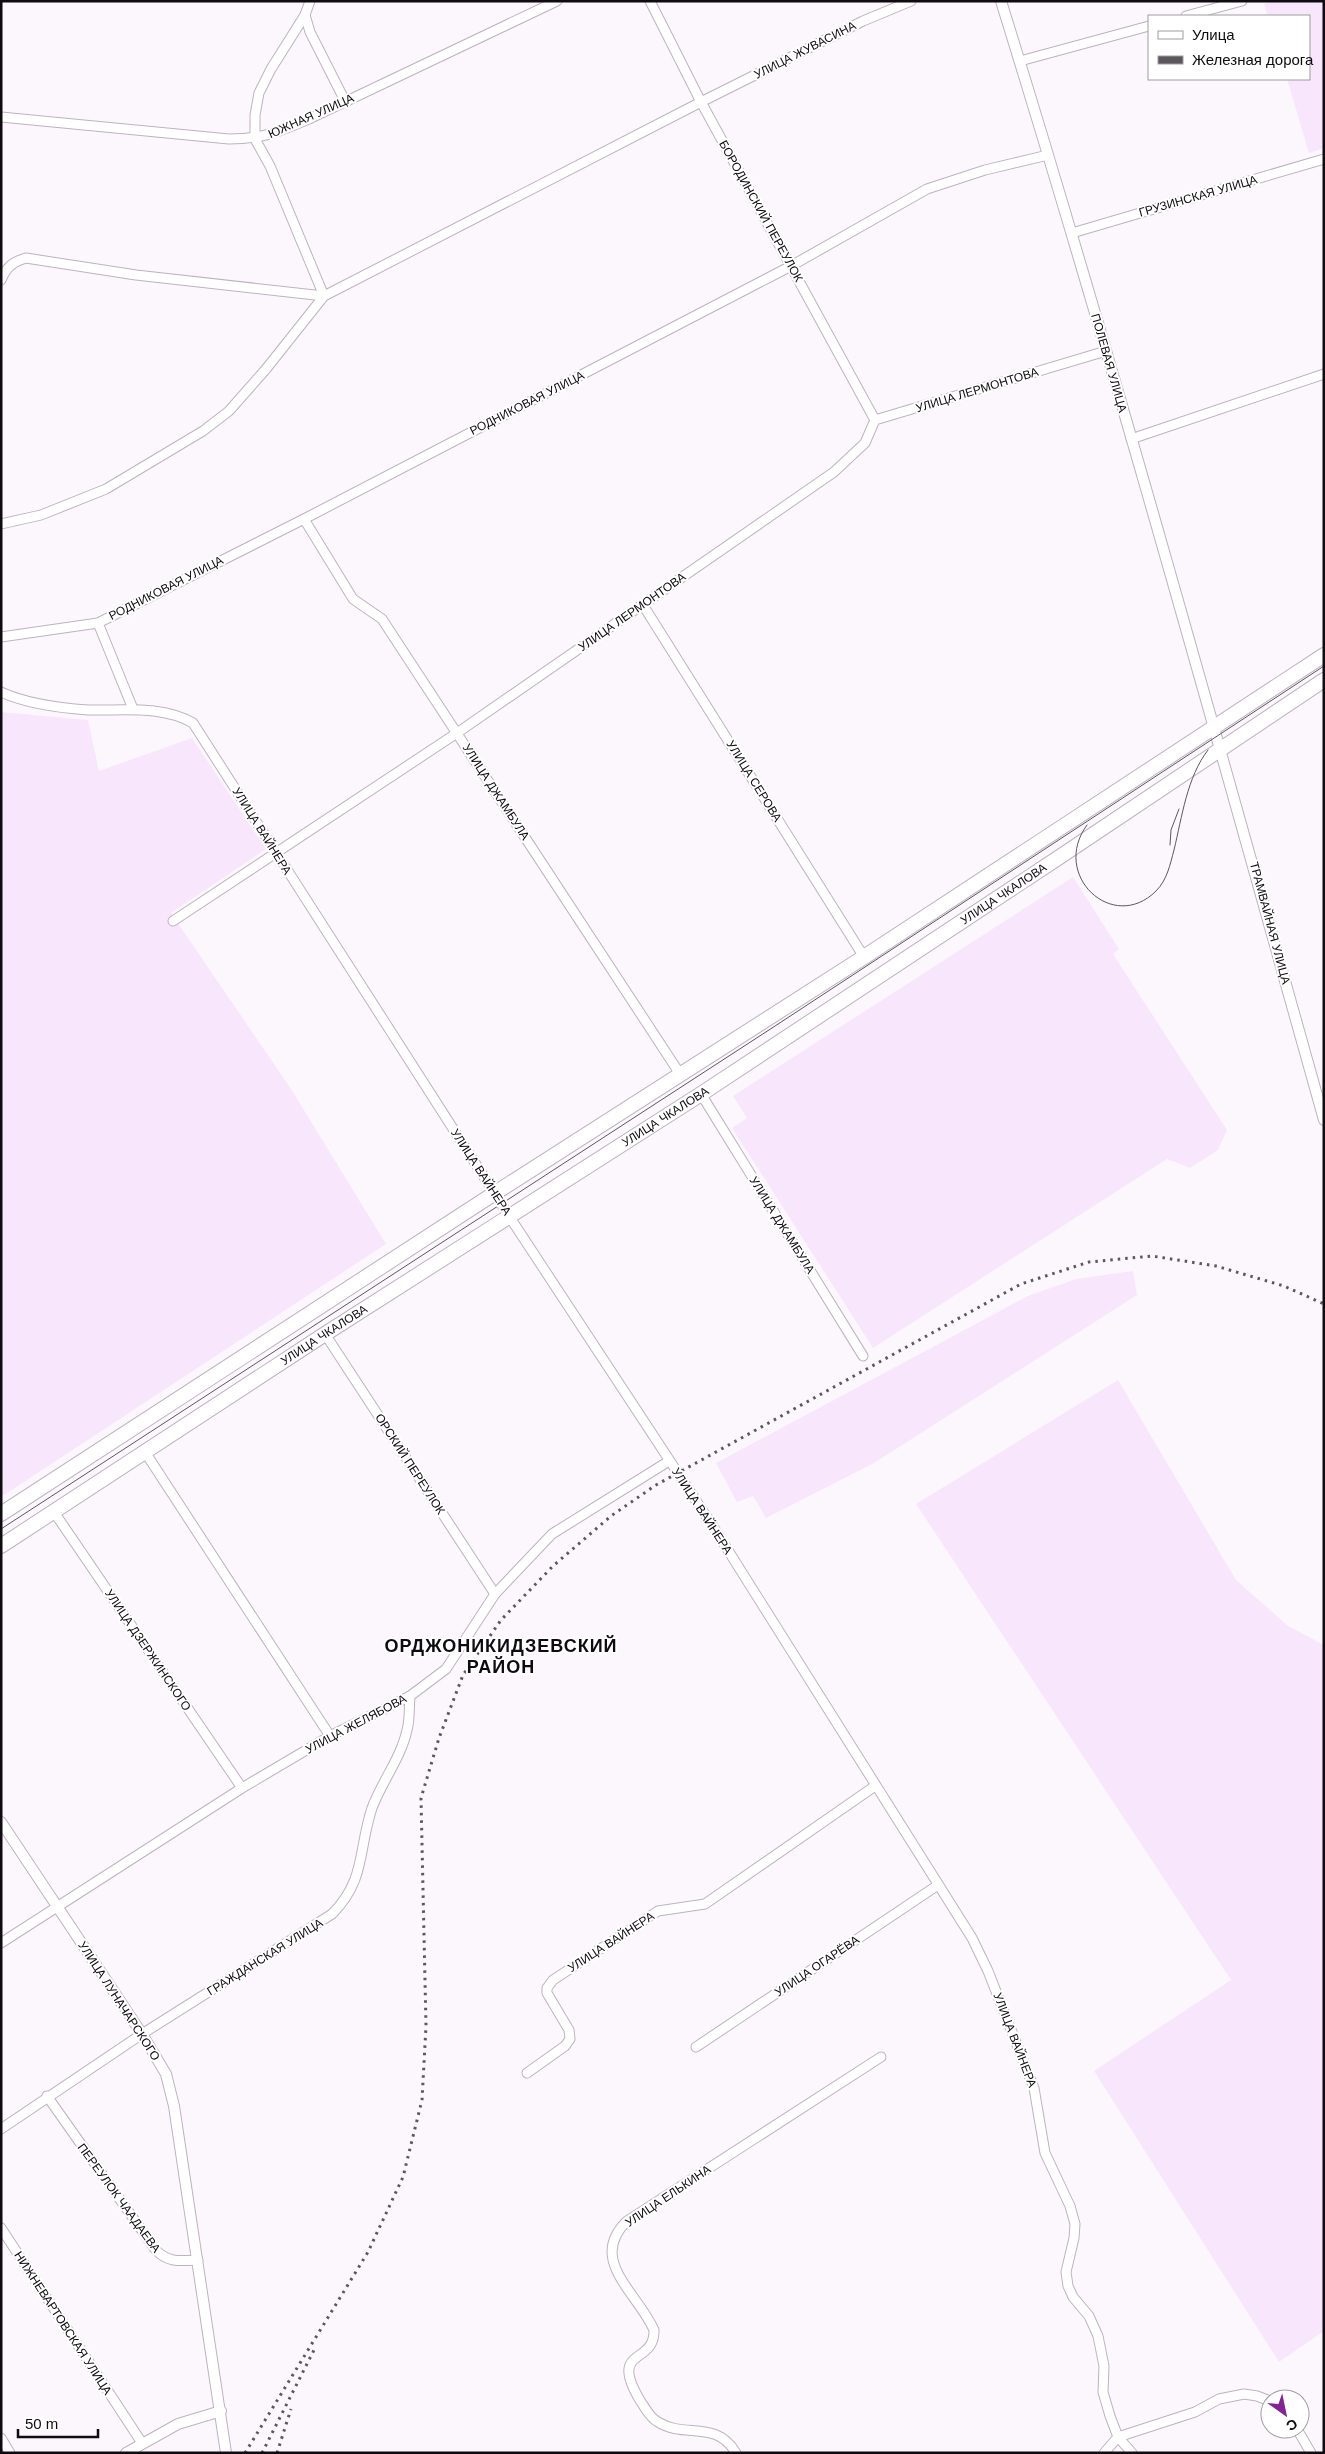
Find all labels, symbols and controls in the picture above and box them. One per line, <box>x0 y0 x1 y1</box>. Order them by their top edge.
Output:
legend <box>1148 15 1310 80</box>
street label: УЛИЦА ЖУВАСИНА <box>752 18 858 82</box>
text: Улица <box>1192 26 1235 43</box>
text: Железная дорога <box>1192 51 1314 68</box>
street label: ЮЖНАЯ УЛИЦА <box>266 91 356 141</box>
street label: БОРОДИНСКИЙ ПЕРЕУЛОК <box>716 137 807 284</box>
street label: ГРУЗИНСКАЯ УЛИЦА <box>1137 172 1259 220</box>
street label: ПОЛЕВАЯ УЛИЦА <box>1088 312 1130 414</box>
street label: УЛИЦА ЛЕРМОНТОВА <box>914 365 1040 415</box>
street label: РОДНИКОВАЯ УЛИЦА <box>467 368 587 438</box>
street label: РОДНИКОВАЯ УЛИЦА <box>106 553 226 623</box>
street label: УЛИЦА ЛЕРМОНТОВА <box>576 570 688 654</box>
street label: УЛИЦА СЕРОВА <box>723 738 785 824</box>
street label: УЛИЦА ДЖАМБУЛА <box>460 741 532 843</box>
street label: УЛИЦА ВАЙНЕРА <box>230 784 295 877</box>
street label: ТРАМВАЙНАЯ УЛИЦА <box>1247 860 1294 986</box>
street label: УЛИЦА ЧКАЛОВА <box>958 861 1049 927</box>
street label: УЛИЦА ЧКАЛОВА <box>619 1084 711 1150</box>
street label: УЛИЦА ВАЙНЕРА <box>448 1126 515 1218</box>
street label: УЛИЦА ДЖАМБУЛА <box>746 1174 818 1276</box>
street label: УЛИЦА ЧКАЛОВА <box>278 1302 370 1368</box>
street label: ОРСКИЙ ПЕРЕУЛОК <box>372 1410 449 1517</box>
street label: УЛИЦА ВАЙНЕРА <box>669 1465 736 1557</box>
street label: УЛИЦА ДЗЕРЖИНСКОГО <box>102 1587 194 1713</box>
district label: ОРДЖОНИКИДЗЕВСКИЙ РАЙОН <box>384 1635 618 1677</box>
street label: УЛИЦА ЖЕЛЯБОВА <box>303 1691 409 1757</box>
street label: УЛИЦА ВАЙНЕРА <box>565 1908 657 1975</box>
street label: ГРАЖДАНСКАЯ УЛИЦА <box>205 1916 325 1998</box>
street label: УЛИЦА ОГАРЁВА <box>772 1933 862 1999</box>
street label: УЛИЦА ЛУНАЧАРСКОГО <box>75 1939 163 2063</box>
street label: УЛИЦА ВАЙНЕРА <box>991 1990 1040 2089</box>
street label: ПЕРЕУЛОК ЧААДАЕВА <box>75 2141 163 2255</box>
street label: УЛИЦА ЕЛЬКИНА <box>623 2162 713 2230</box>
street label: НИЖНЕВАРТОВСКАЯ УЛИЦА <box>11 2249 115 2397</box>
north arrow <box>1260 2389 1310 2439</box>
scale bar <box>18 2406 98 2438</box>
text: 50 m <box>25 2415 58 2432</box>
text: С <box>1283 2415 1301 2434</box>

